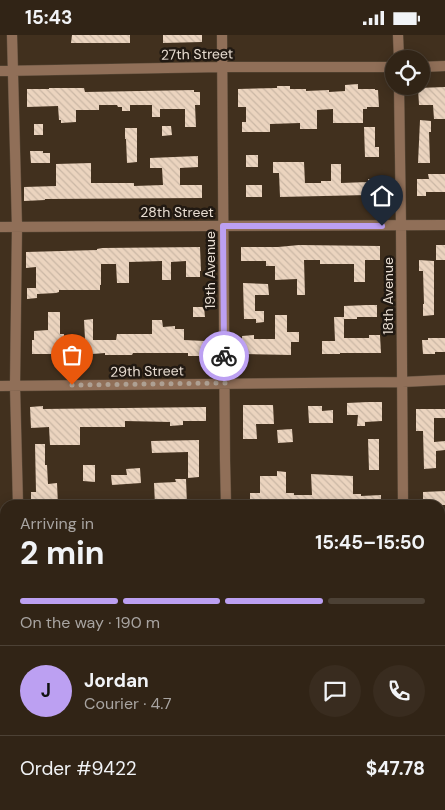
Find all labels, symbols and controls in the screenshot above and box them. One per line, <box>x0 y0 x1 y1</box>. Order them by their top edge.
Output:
text: 15:43 <box>25 5 72 30</box>
street label: 27th Street <box>161 44 233 64</box>
map controls <box>385 50 430 95</box>
button: locate <box>385 50 430 95</box>
pin <box>361 175 403 226</box>
icon: home <box>368 182 396 210</box>
street label: 28th Street <box>140 203 214 221</box>
street label: 19th Avenue <box>201 231 219 309</box>
street label: 18th Avenue <box>379 257 397 335</box>
courier <box>199 331 249 381</box>
pin <box>51 334 93 385</box>
icon: bag <box>58 341 86 369</box>
icon: bike <box>210 342 238 370</box>
street label: 29th Street <box>110 361 184 381</box>
text: Arriving in <box>20 513 94 534</box>
text: 15:45–15:50 <box>315 530 425 555</box>
text: 2 min <box>20 532 105 574</box>
text: On the way · 190 m <box>20 612 160 633</box>
button: chat <box>309 665 361 717</box>
button: phone <box>373 665 425 717</box>
text: Jordan <box>84 668 149 693</box>
text: J <box>41 678 51 703</box>
text: Courier · 4.7 <box>84 693 172 714</box>
text: Order #9422 <box>20 756 137 781</box>
text: $47.78 <box>366 756 425 781</box>

